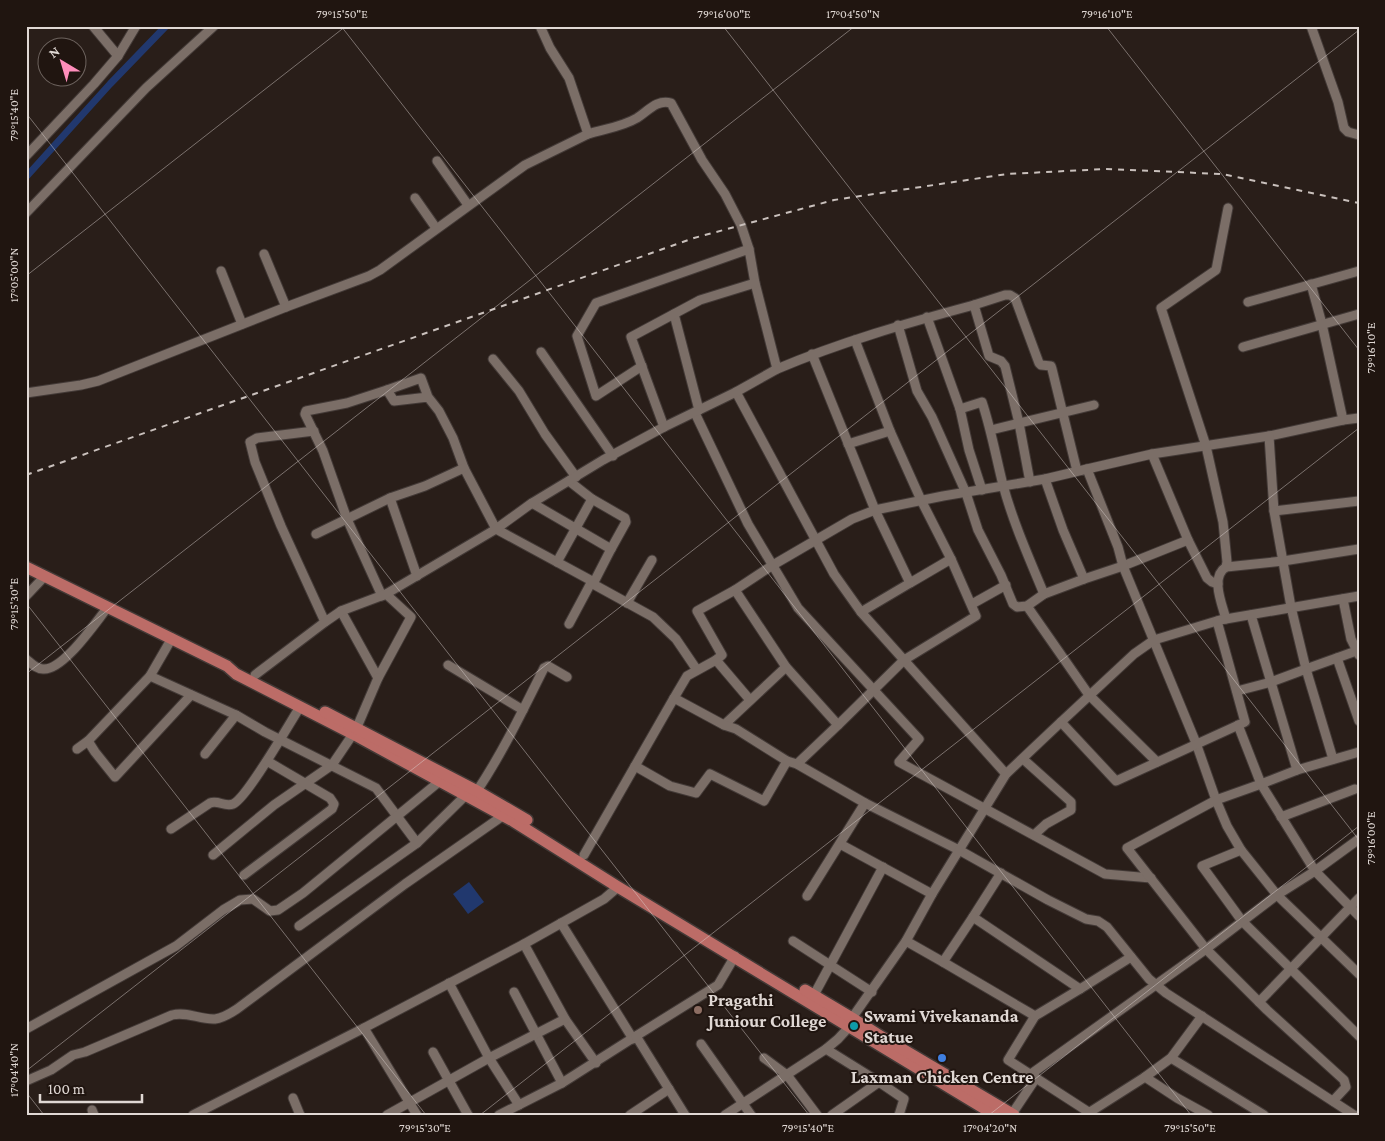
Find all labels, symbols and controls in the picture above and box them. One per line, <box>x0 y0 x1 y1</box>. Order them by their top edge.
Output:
text: 79°15'50"E <box>316 7 368 21</box>
text: 79°16'00"E <box>697 7 751 21</box>
text: 17°04'50"N <box>826 7 880 21</box>
text: 79°16'10"E <box>1082 7 1133 21</box>
north arrow <box>38 38 88 88</box>
text: N <box>45 42 63 61</box>
text: 79°15'40"E <box>7 89 21 141</box>
text: 17°05'00"N <box>7 248 21 302</box>
text: 79°16'10"E <box>1364 322 1378 373</box>
text: 79°15'30"E <box>7 578 21 630</box>
text: 79°16'00"E <box>1364 811 1378 865</box>
place label: Pragathi Juniour College <box>706 990 826 1031</box>
marker: Pragathi Juniour College <box>692 1004 704 1016</box>
place label: Swami Vivekananda Statue <box>864 1006 1019 1047</box>
marker: Swami Vivekananda Statue <box>848 1020 860 1032</box>
text: 17°04'40"N <box>7 1043 21 1097</box>
marker: Laxman Chicken Centre <box>936 1052 948 1064</box>
place label: Laxman Chicken Centre <box>851 1067 1033 1087</box>
scale bar <box>40 1071 142 1103</box>
text: 100 m <box>48 1081 85 1097</box>
text: 79°15'30"E <box>399 1121 451 1135</box>
text: 79°15'40"E <box>782 1121 834 1135</box>
text: 17°04'20"N <box>963 1121 1017 1135</box>
text: 79°15'50"E <box>1164 1121 1216 1135</box>

